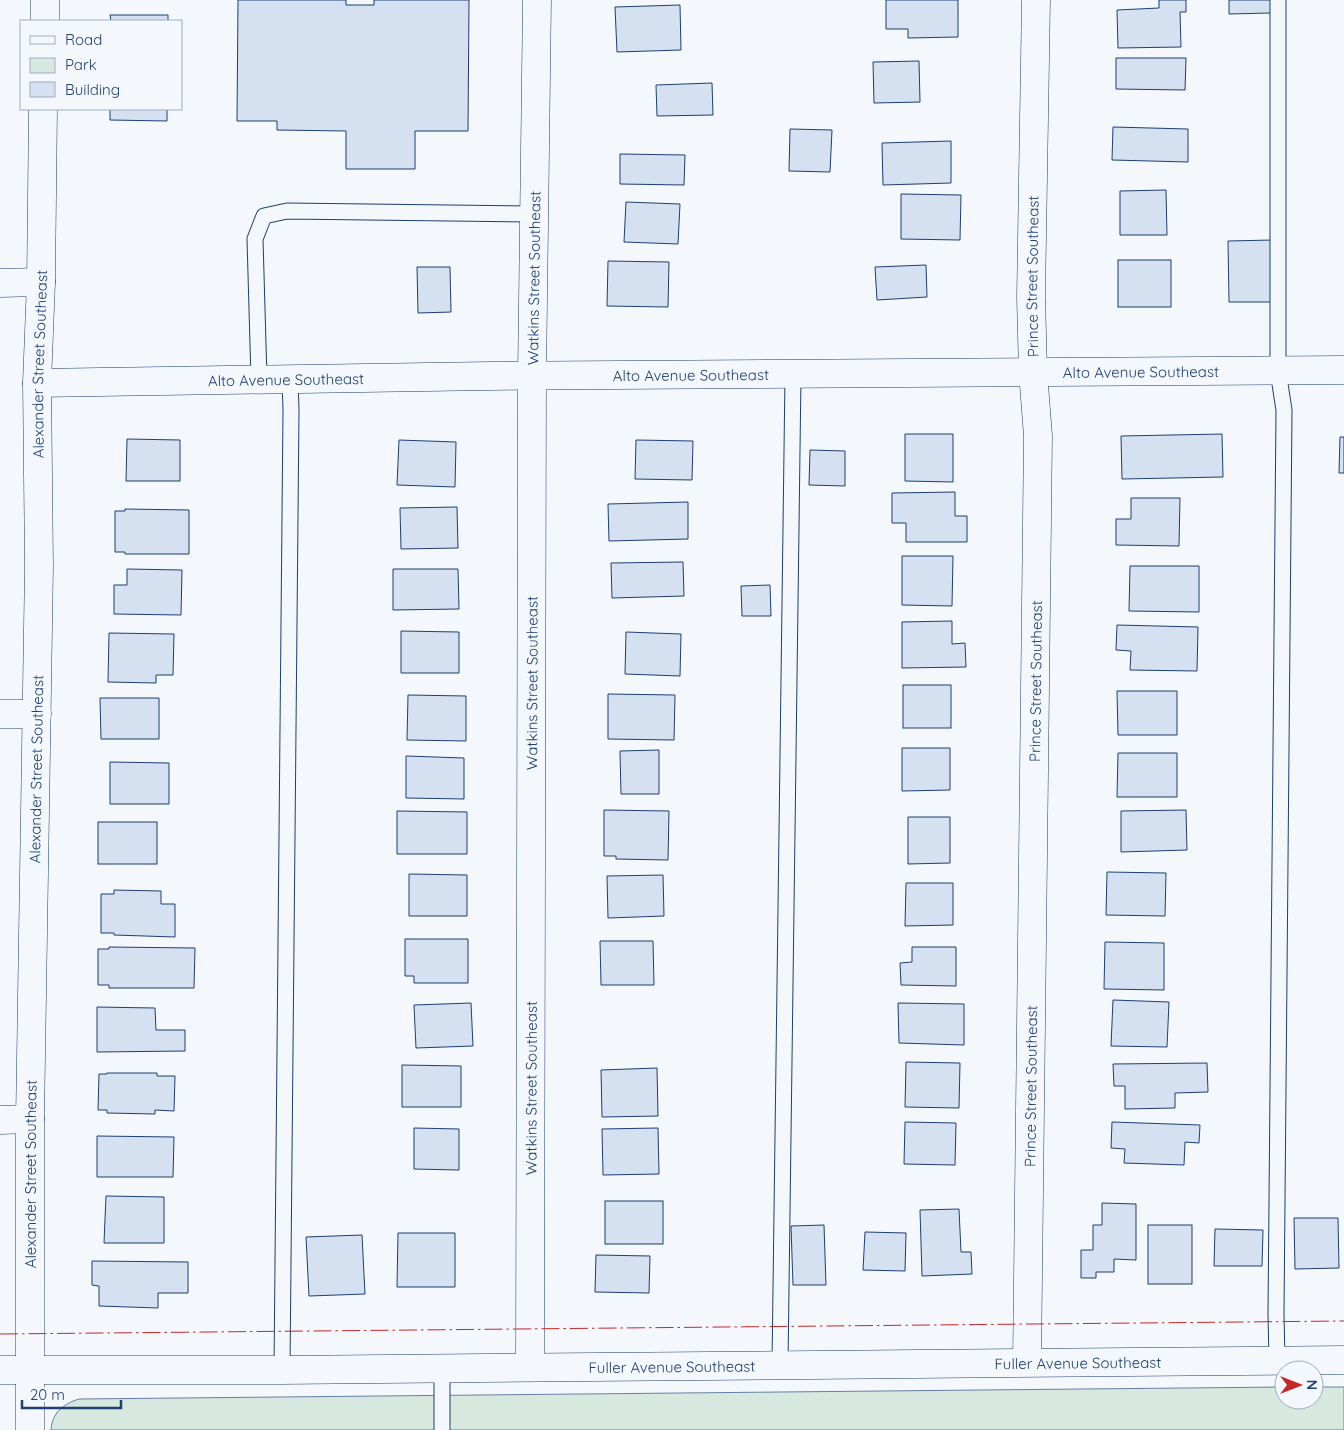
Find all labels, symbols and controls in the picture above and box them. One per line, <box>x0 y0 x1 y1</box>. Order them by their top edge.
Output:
legend <box>20 20 182 110</box>
text: Road <box>65 30 102 49</box>
text: Park <box>65 55 97 74</box>
text: Building <box>65 80 120 99</box>
street label: Watkins Street Southeast <box>523 191 544 365</box>
street label: Prince Street Southeast <box>1021 195 1042 357</box>
street label: Alexander Street Southeast <box>27 270 51 458</box>
street label: Alto Avenue Southeast <box>1063 361 1219 381</box>
street label: Alto Avenue Southeast <box>613 365 769 385</box>
street label: Alto Avenue Southeast <box>208 368 364 390</box>
street label: Watkins Street Southeast <box>522 596 541 770</box>
street label: Prince Street Southeast <box>1025 600 1046 762</box>
street label: Alexander Street Southeast <box>25 675 47 863</box>
street label: Watkins Street Southeast <box>521 1001 540 1175</box>
street label: Prince Street Southeast <box>1020 1005 1041 1167</box>
street label: Alexander Street Southeast <box>21 1080 40 1268</box>
street label: Fuller Avenue Southeast <box>994 1352 1161 1373</box>
street label: Fuller Avenue Southeast <box>588 1356 756 1377</box>
north arrow <box>1274 1360 1324 1410</box>
scale bar <box>22 1378 121 1410</box>
text: N <box>1303 1380 1321 1390</box>
text: 20 m <box>30 1385 65 1404</box>

